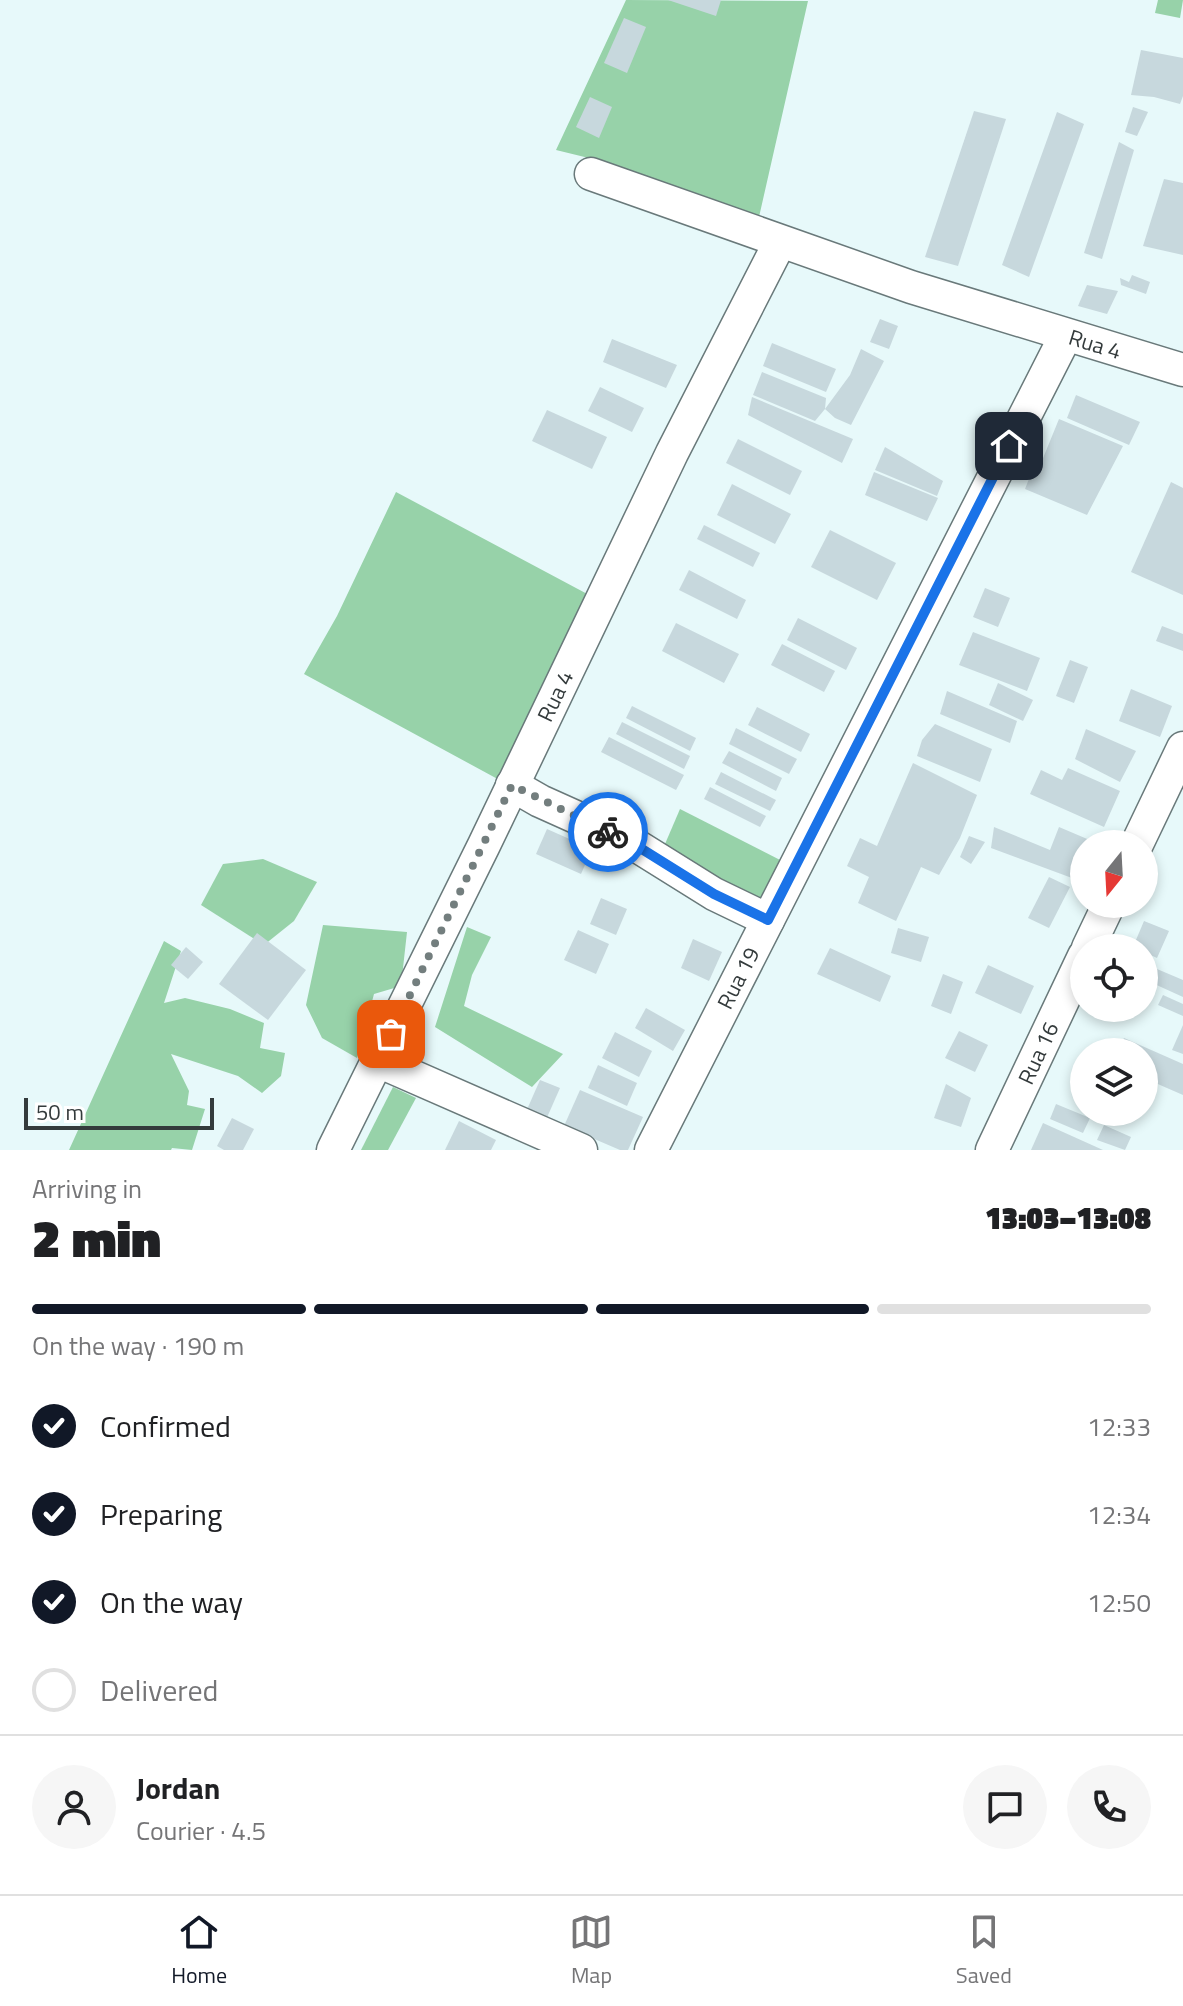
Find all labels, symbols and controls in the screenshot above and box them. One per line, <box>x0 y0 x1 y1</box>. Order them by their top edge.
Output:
street label: Rua 4 <box>1065 320 1125 368</box>
pin <box>975 412 1043 480</box>
icon: home <box>987 424 1031 468</box>
street label: Rua 4 <box>528 665 582 727</box>
courier <box>568 792 648 872</box>
icon: bike <box>586 810 630 854</box>
north arrow <box>1070 830 1158 918</box>
map controls <box>1070 830 1158 1126</box>
button: locate <box>1070 934 1158 1022</box>
street label: Rua 19 <box>708 941 768 1015</box>
pin <box>357 1000 425 1068</box>
icon: bag <box>369 1012 413 1056</box>
street label: Rua 16 <box>1009 1016 1067 1090</box>
button: layers <box>1070 1038 1158 1126</box>
scale bar <box>24 1094 214 1130</box>
text: 50 m <box>36 1095 84 1129</box>
text: Arriving in <box>32 1169 142 1208</box>
text: 13:03–13:08 <box>985 1195 1151 1241</box>
text: 2 min <box>32 1198 161 1277</box>
text: On the way · 190 m <box>32 1326 244 1365</box>
text: Confirmed <box>100 1403 231 1449</box>
icon: check <box>32 1404 76 1448</box>
text: 12:33 <box>1087 1407 1151 1446</box>
text: Preparing <box>100 1491 222 1537</box>
icon: check <box>32 1492 76 1536</box>
text: 12:34 <box>1087 1495 1151 1534</box>
text: On the way <box>100 1579 243 1625</box>
icon: check <box>32 1580 76 1624</box>
text: 12:50 <box>1087 1583 1151 1622</box>
text: Delivered <box>100 1667 218 1713</box>
button: person <box>32 1765 116 1849</box>
text: Jordan <box>136 1765 220 1811</box>
button: chat <box>963 1765 1047 1849</box>
button: phone <box>1067 1765 1151 1849</box>
text: Courier · 4.5 <box>136 1811 266 1850</box>
tab: Home <box>171 1910 227 1992</box>
tab: Map <box>569 1910 613 1992</box>
tab: Saved <box>956 1910 1012 1992</box>

